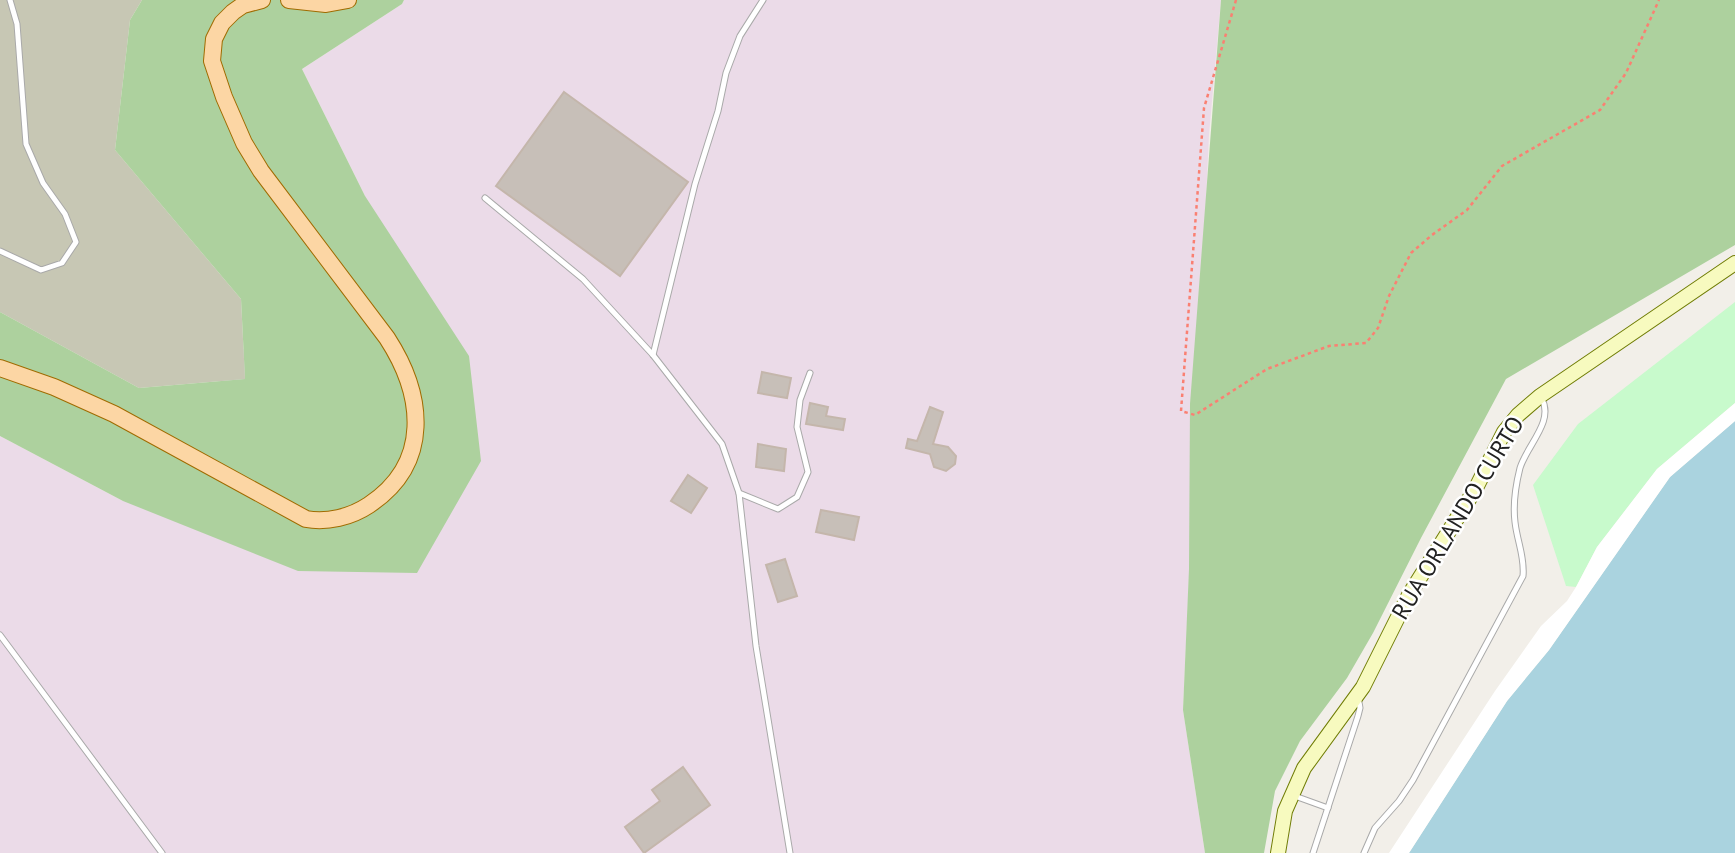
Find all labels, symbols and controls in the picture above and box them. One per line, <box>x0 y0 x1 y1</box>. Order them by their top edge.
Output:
street label: RUA ORLANDO CURTO <box>1385 410 1531 625</box>

